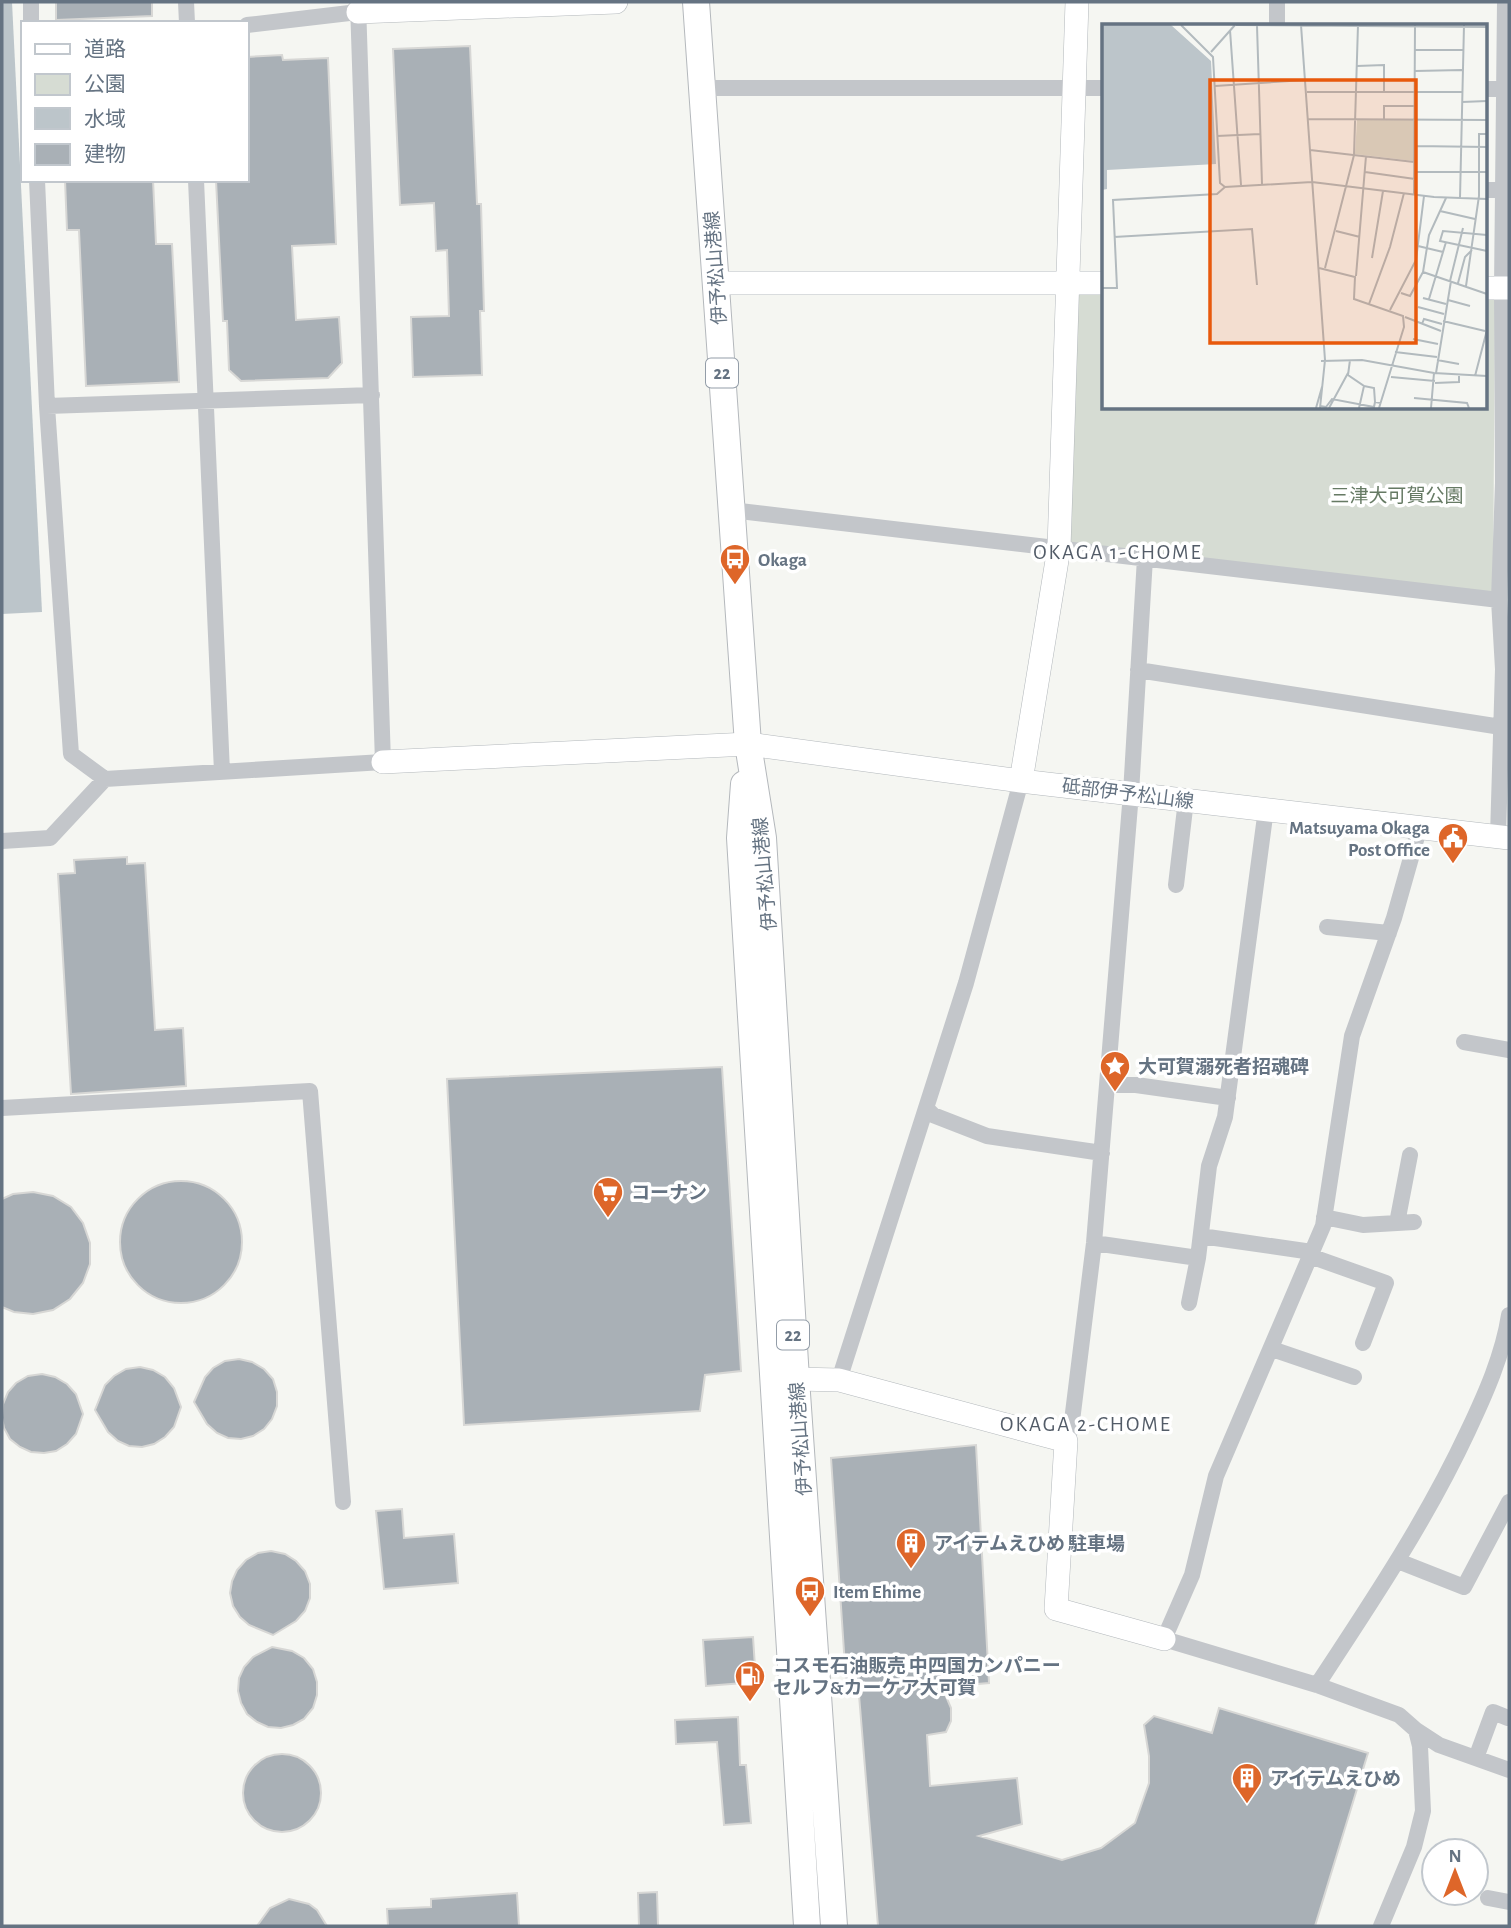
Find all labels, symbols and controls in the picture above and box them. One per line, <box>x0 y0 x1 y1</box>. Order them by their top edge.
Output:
legend <box>21 21 248 182</box>
inset map <box>1102 24 1486 410</box>
text: 道路 <box>84 38 126 60</box>
text: 公園 <box>84 74 126 95</box>
text: 水域 <box>84 108 126 130</box>
text: 建物 <box>84 143 126 165</box>
street label: 伊予松山港線 <box>701 210 730 326</box>
road number: 22 <box>706 358 738 388</box>
park label: 三津大可賀公園 <box>1330 485 1464 506</box>
bus stop icon: Okaga <box>718 542 752 586</box>
district label: OKAGA 1-CHOME <box>1033 542 1203 563</box>
place label: Okaga <box>758 551 807 570</box>
street label: 砥部伊予松山線 <box>1061 775 1195 812</box>
street label: 伊予松山港線 <box>749 816 780 932</box>
place label: Matsuyama Okaga Post Office <box>1289 819 1430 860</box>
public building icon: Matsuyama Okaga Post Office <box>1436 821 1470 865</box>
place icon: 大可賀溺死者招魂碑 <box>1098 1049 1132 1093</box>
place label: 大可賀溺死者招魂碑 <box>1138 1056 1309 1077</box>
supermarket icon: コーナン <box>591 1175 625 1219</box>
place label: コーナン <box>631 1184 707 1203</box>
road number: 22 <box>777 1320 809 1350</box>
street label: 伊予松山港線 <box>786 1381 815 1497</box>
district label: OKAGA 2-CHOME <box>1000 1414 1172 1435</box>
building icon: アイテムえひめ 駐車場 <box>894 1526 928 1570</box>
place label: アイテムえひめ 駐車場 <box>934 1534 1125 1554</box>
bus stop icon: Item Ehime <box>793 1574 827 1618</box>
place label: Item Ehime <box>833 1583 921 1602</box>
place label: コスモ石油販売 中四国カンパニー セルフ&カーケア大可賀 <box>773 1656 1061 1698</box>
fuel station icon: コスモ石油販売 中四国カンパニー セルフ&カーケア大可賀 <box>733 1659 767 1703</box>
building icon: アイテムえひめ <box>1230 1761 1264 1805</box>
place label: アイテムえひめ <box>1270 1769 1401 1789</box>
north arrow <box>1420 1837 1490 1907</box>
text: N <box>1448 1847 1462 1866</box>

